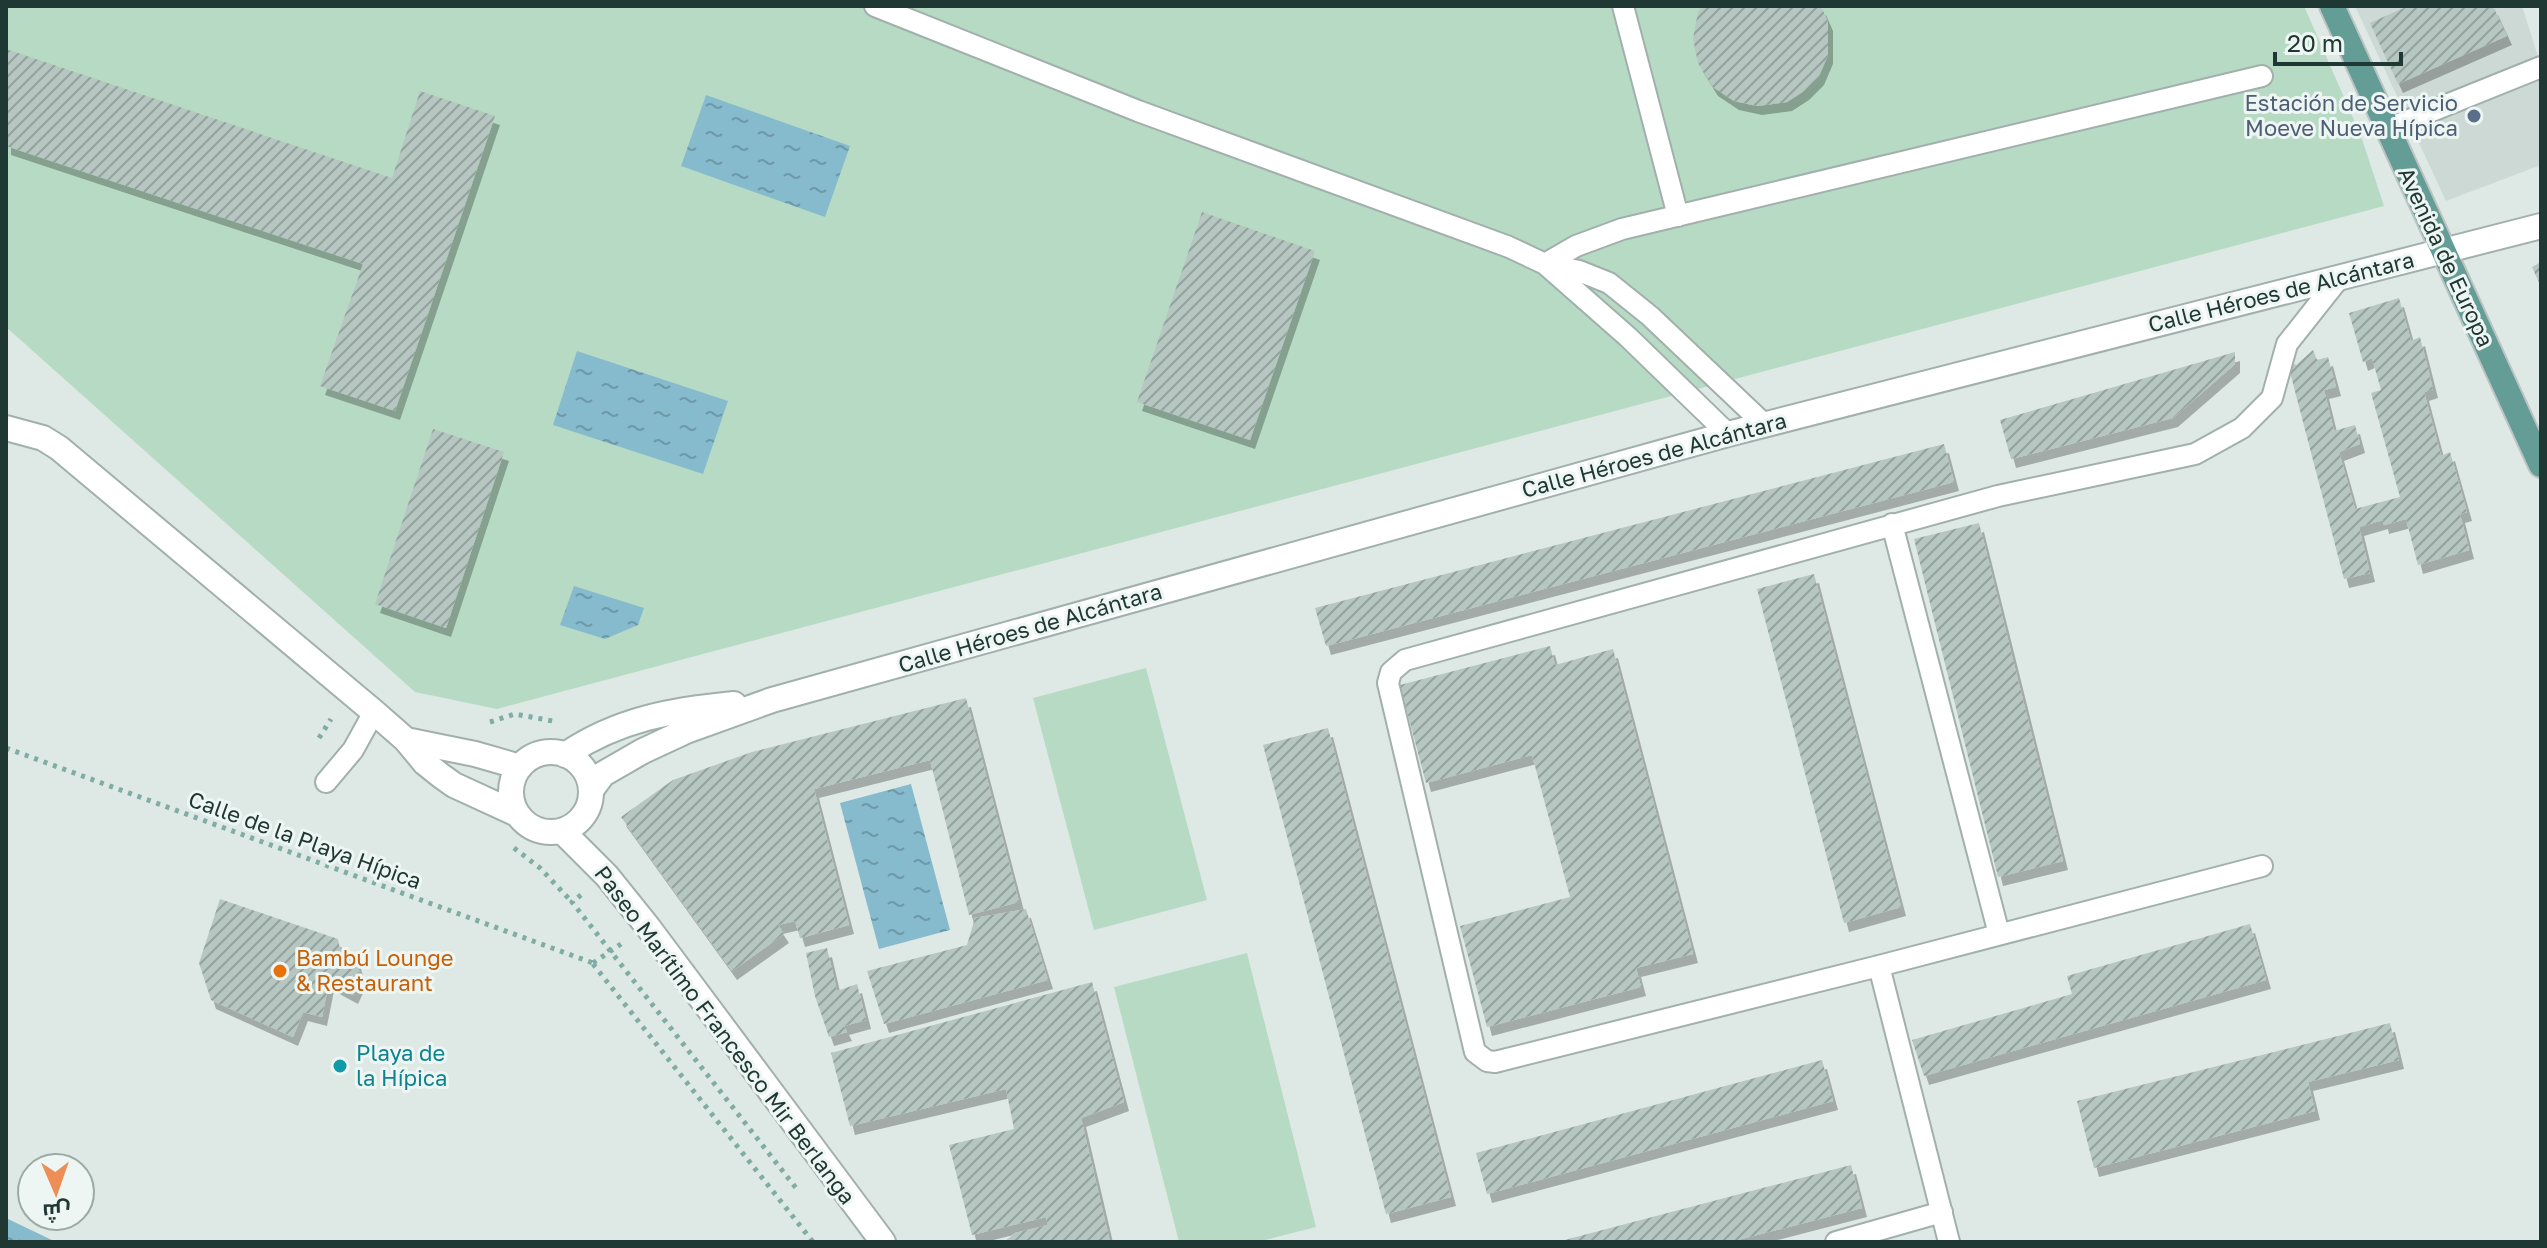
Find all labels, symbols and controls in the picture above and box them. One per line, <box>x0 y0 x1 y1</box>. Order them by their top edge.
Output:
scale bar <box>2275 16 2401 66</box>
text: 20 m <box>2287 28 2343 57</box>
place label: Estación de Servicio Moeve Nueva Hípica <box>2244 89 2458 141</box>
marker: Estación de Servicio Moeve Nueva Hípica <box>2465 107 2483 125</box>
street label: Avenida de Europa <box>2393 163 2500 351</box>
street label: Calle Héroes de Alcántara <box>2145 245 2417 338</box>
street label: Calle Héroes de Alcántara <box>1518 406 1789 503</box>
street label: Calle Héroes de Alcántara <box>895 577 1165 678</box>
street label: Calle de la Playa Hípica <box>185 785 425 894</box>
street label: Paseo Marítimo Francesco Mir Berlanga <box>589 860 862 1209</box>
place label: Bambú Lounge & Restaurant <box>296 944 454 996</box>
marker: Bambú Lounge & Restaurant <box>271 962 289 980</box>
place label: Playa de la Hípica <box>356 1039 447 1091</box>
marker: Playa de la Hípica <box>331 1057 349 1075</box>
north arrow <box>16 1152 96 1232</box>
text: ش <box>42 1198 71 1226</box>

